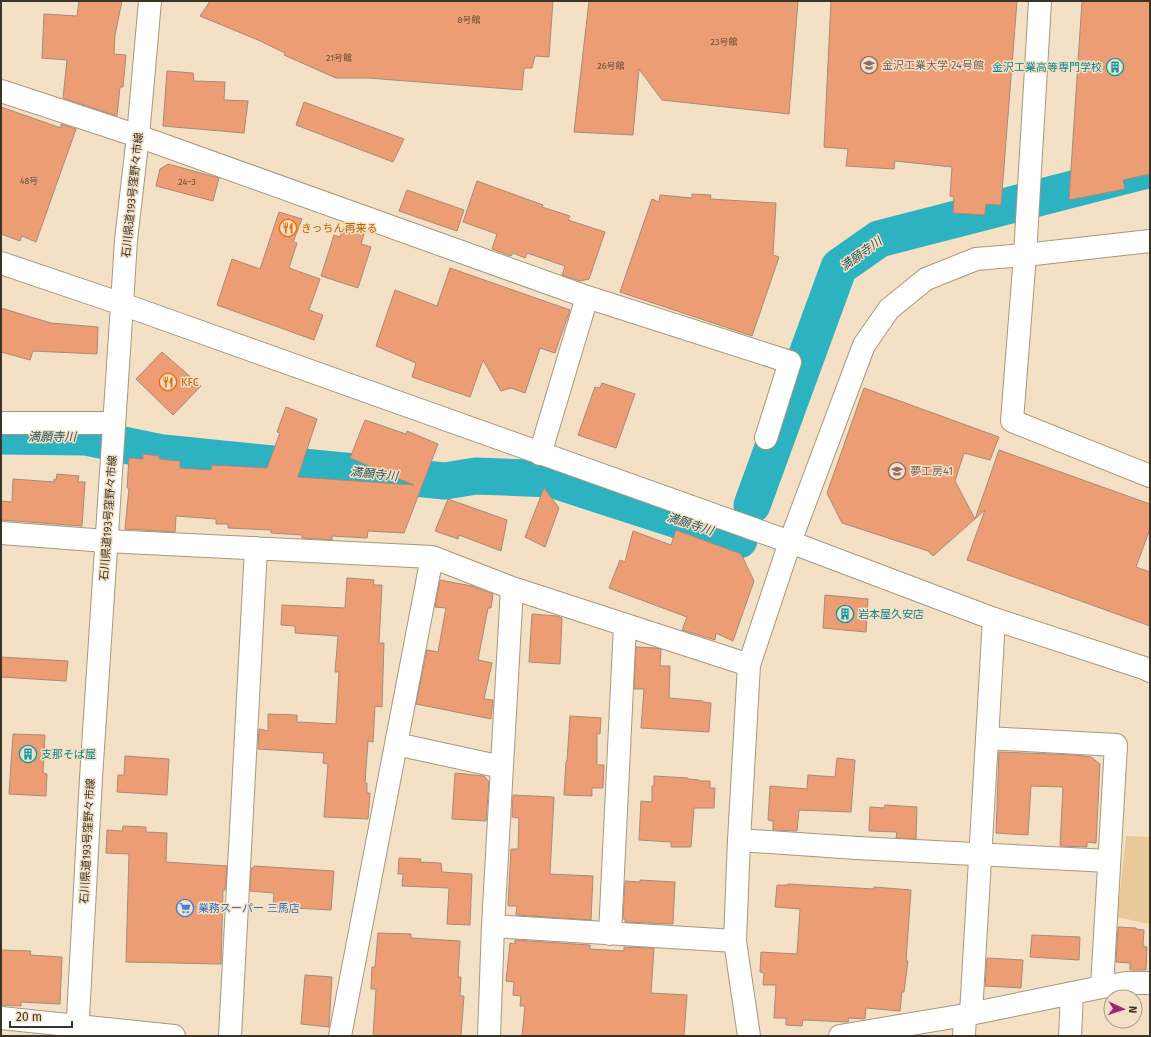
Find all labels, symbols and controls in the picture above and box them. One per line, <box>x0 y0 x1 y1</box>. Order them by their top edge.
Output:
house number: 8号館 <box>458 15 480 25</box>
house number: 23号館 <box>711 37 737 47</box>
house number: 21号館 <box>326 53 352 63</box>
school or university icon: 金沢工業大学 24号館 <box>859 55 879 75</box>
building icon: 金沢工業高等専門学校 <box>1105 57 1125 77</box>
place label: 金沢工業大学 24号館 <box>882 59 984 72</box>
house number: 26号館 <box>597 61 625 71</box>
place label: 金沢工業高等専門学校 <box>992 61 1102 74</box>
street label: 石川県道193号窪野々市線 <box>119 132 146 258</box>
house number: 48号 <box>20 176 38 186</box>
house number: 24−3 <box>178 177 196 187</box>
restaurant icon: きっちん再来る <box>278 218 298 238</box>
place label: きっちん再来る <box>301 222 378 235</box>
water label: 満願寺川 <box>837 233 886 274</box>
restaurant icon: KFC <box>158 372 178 392</box>
place label: KFC <box>181 376 199 389</box>
water label: 満願寺川 <box>28 430 78 444</box>
street label: 石川県道193号窪野々市線 <box>98 455 119 581</box>
school or university icon: 夢工房41 <box>887 461 907 481</box>
water label: 満願寺川 <box>349 465 401 484</box>
place label: 夢工房41 <box>910 465 953 478</box>
water label: 満願寺川 <box>665 510 717 539</box>
building icon: 岩本屋久安店 <box>835 604 855 624</box>
place label: 岩本屋久安店 <box>858 608 924 621</box>
building icon: 支那そば屋 <box>18 744 38 764</box>
place label: 支那そば屋 <box>41 748 96 761</box>
street label: 石川県道193号窪野々市線 <box>78 778 97 904</box>
supermarket icon: 業務スーパー 三馬店 <box>175 898 195 918</box>
place label: 業務スーパー 三馬店 <box>198 902 300 915</box>
north arrow <box>1103 989 1143 1029</box>
scale bar <box>10 1003 72 1029</box>
text: N <box>1126 1006 1139 1013</box>
text: 20 m <box>16 1010 42 1024</box>

